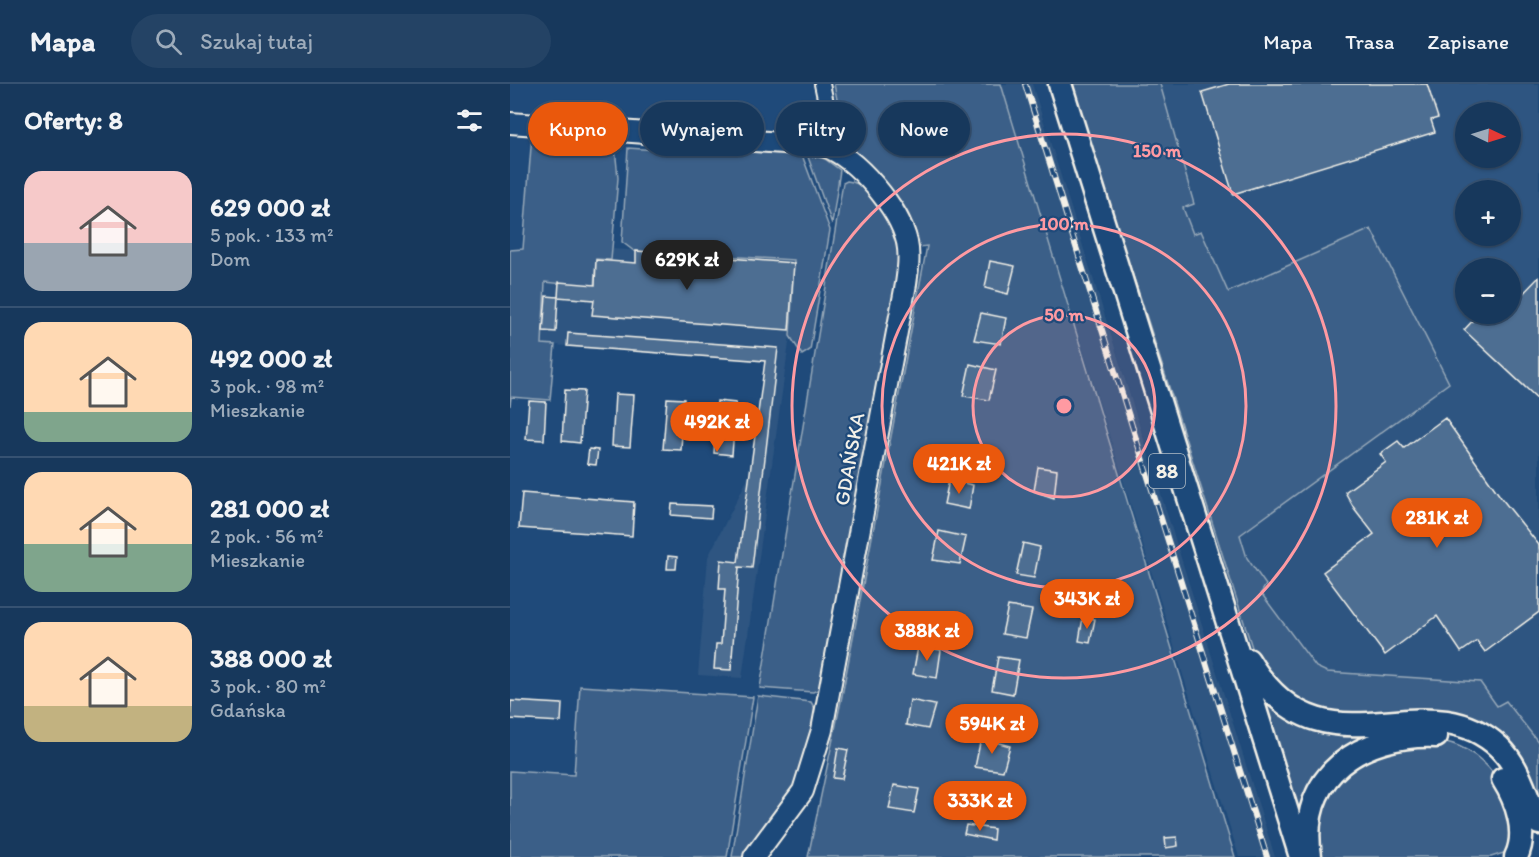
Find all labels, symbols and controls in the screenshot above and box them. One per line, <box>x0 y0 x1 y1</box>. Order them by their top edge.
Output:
search box <box>131 14 551 68</box>
text: Mapa <box>30 24 95 58</box>
icon: search <box>152 25 185 58</box>
text: Szukaj tutaj <box>200 28 313 55</box>
text: Mapa <box>1263 29 1312 54</box>
text: Trasa <box>1345 29 1394 54</box>
text: Zapisane <box>1427 29 1509 54</box>
chip: Kupno <box>528 102 628 156</box>
chip: Wynajem <box>640 102 764 156</box>
chip: Filtry <box>776 102 866 156</box>
chip: Nowe <box>878 102 970 156</box>
north arrow <box>1455 102 1521 168</box>
map controls <box>1455 102 1521 324</box>
text: Oferty: 8 <box>24 104 123 136</box>
icon: filters <box>453 104 486 137</box>
text: 150 m <box>1133 140 1182 162</box>
button: + <box>1455 180 1521 246</box>
text: 629 000 zł <box>210 191 330 223</box>
icon: home <box>72 195 144 267</box>
text: 100 m <box>1039 213 1090 235</box>
text: 5 pok. · 133 m² <box>210 223 333 247</box>
pin: 629K zł <box>632 240 742 291</box>
text: Dom <box>210 247 250 271</box>
text: 629K zł <box>655 247 719 271</box>
button: − <box>1455 258 1521 324</box>
text: 50 m <box>1044 304 1085 326</box>
text: 492 000 zł <box>210 342 332 374</box>
icon: home <box>72 346 144 418</box>
text: 3 pok. · 98 m² <box>210 374 324 398</box>
centre of rings <box>1054 396 1074 416</box>
text: Mieszkanie <box>210 398 305 422</box>
pin: 492K zł <box>662 402 772 453</box>
text: 492K zł <box>684 409 750 433</box>
street label: GDAŃSKA <box>829 410 870 507</box>
pin: 421K zł <box>904 444 1014 495</box>
text: 421K zł <box>927 451 991 475</box>
road number: 88 <box>1149 454 1185 488</box>
text: 281 000 zł <box>210 492 329 524</box>
icon: home <box>72 496 144 568</box>
pin: 281K zł <box>1382 498 1492 549</box>
text: 281K zł <box>1405 505 1469 529</box>
text: 2 pok. · 56 m² <box>210 524 323 548</box>
text: Mieszkanie <box>210 548 305 572</box>
pin: 343K zł <box>1032 579 1142 630</box>
text: 343K zł <box>1054 586 1120 610</box>
pin: 388K zł <box>872 611 982 662</box>
text: 388K zł <box>894 618 960 642</box>
text: 388 000 zł <box>210 642 332 674</box>
icon: home <box>72 646 144 718</box>
text: 3 pok. · 80 m² <box>210 674 326 698</box>
text: Gdańska <box>210 698 286 722</box>
pin: 594K zł <box>937 704 1047 755</box>
text: 594K zł <box>959 711 1025 735</box>
pin: 333K zł <box>925 781 1035 832</box>
text: 333K zł <box>948 788 1012 812</box>

